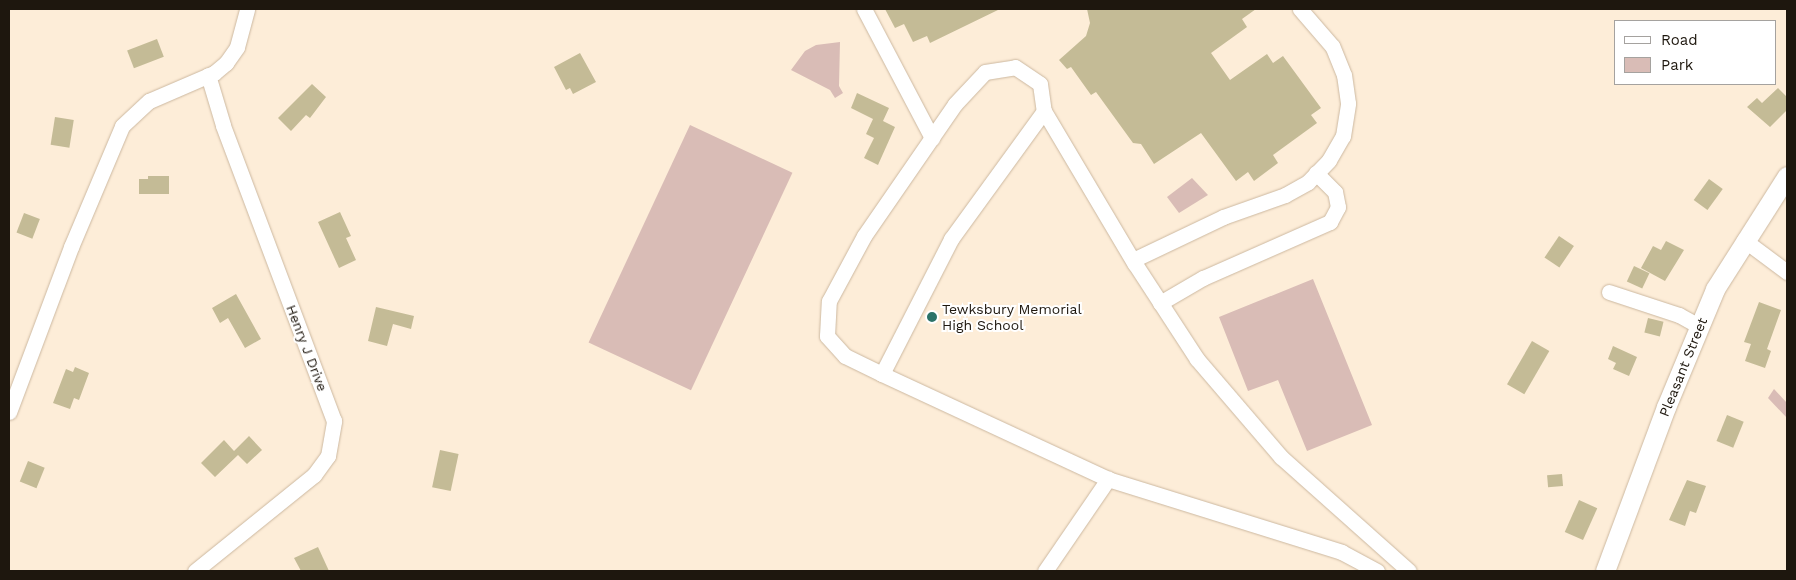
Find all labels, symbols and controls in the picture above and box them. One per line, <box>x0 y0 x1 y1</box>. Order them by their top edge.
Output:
legend <box>1614 20 1776 85</box>
text: Road <box>1661 31 1698 49</box>
text: Park <box>1661 56 1693 74</box>
place label: Tewksbury Memorial High School <box>942 301 1082 334</box>
street label: Henry J Drive <box>283 302 331 394</box>
marker: Tewksbury Memorial High School <box>926 311 938 323</box>
street label: Pleasant Street <box>1655 315 1711 419</box>

